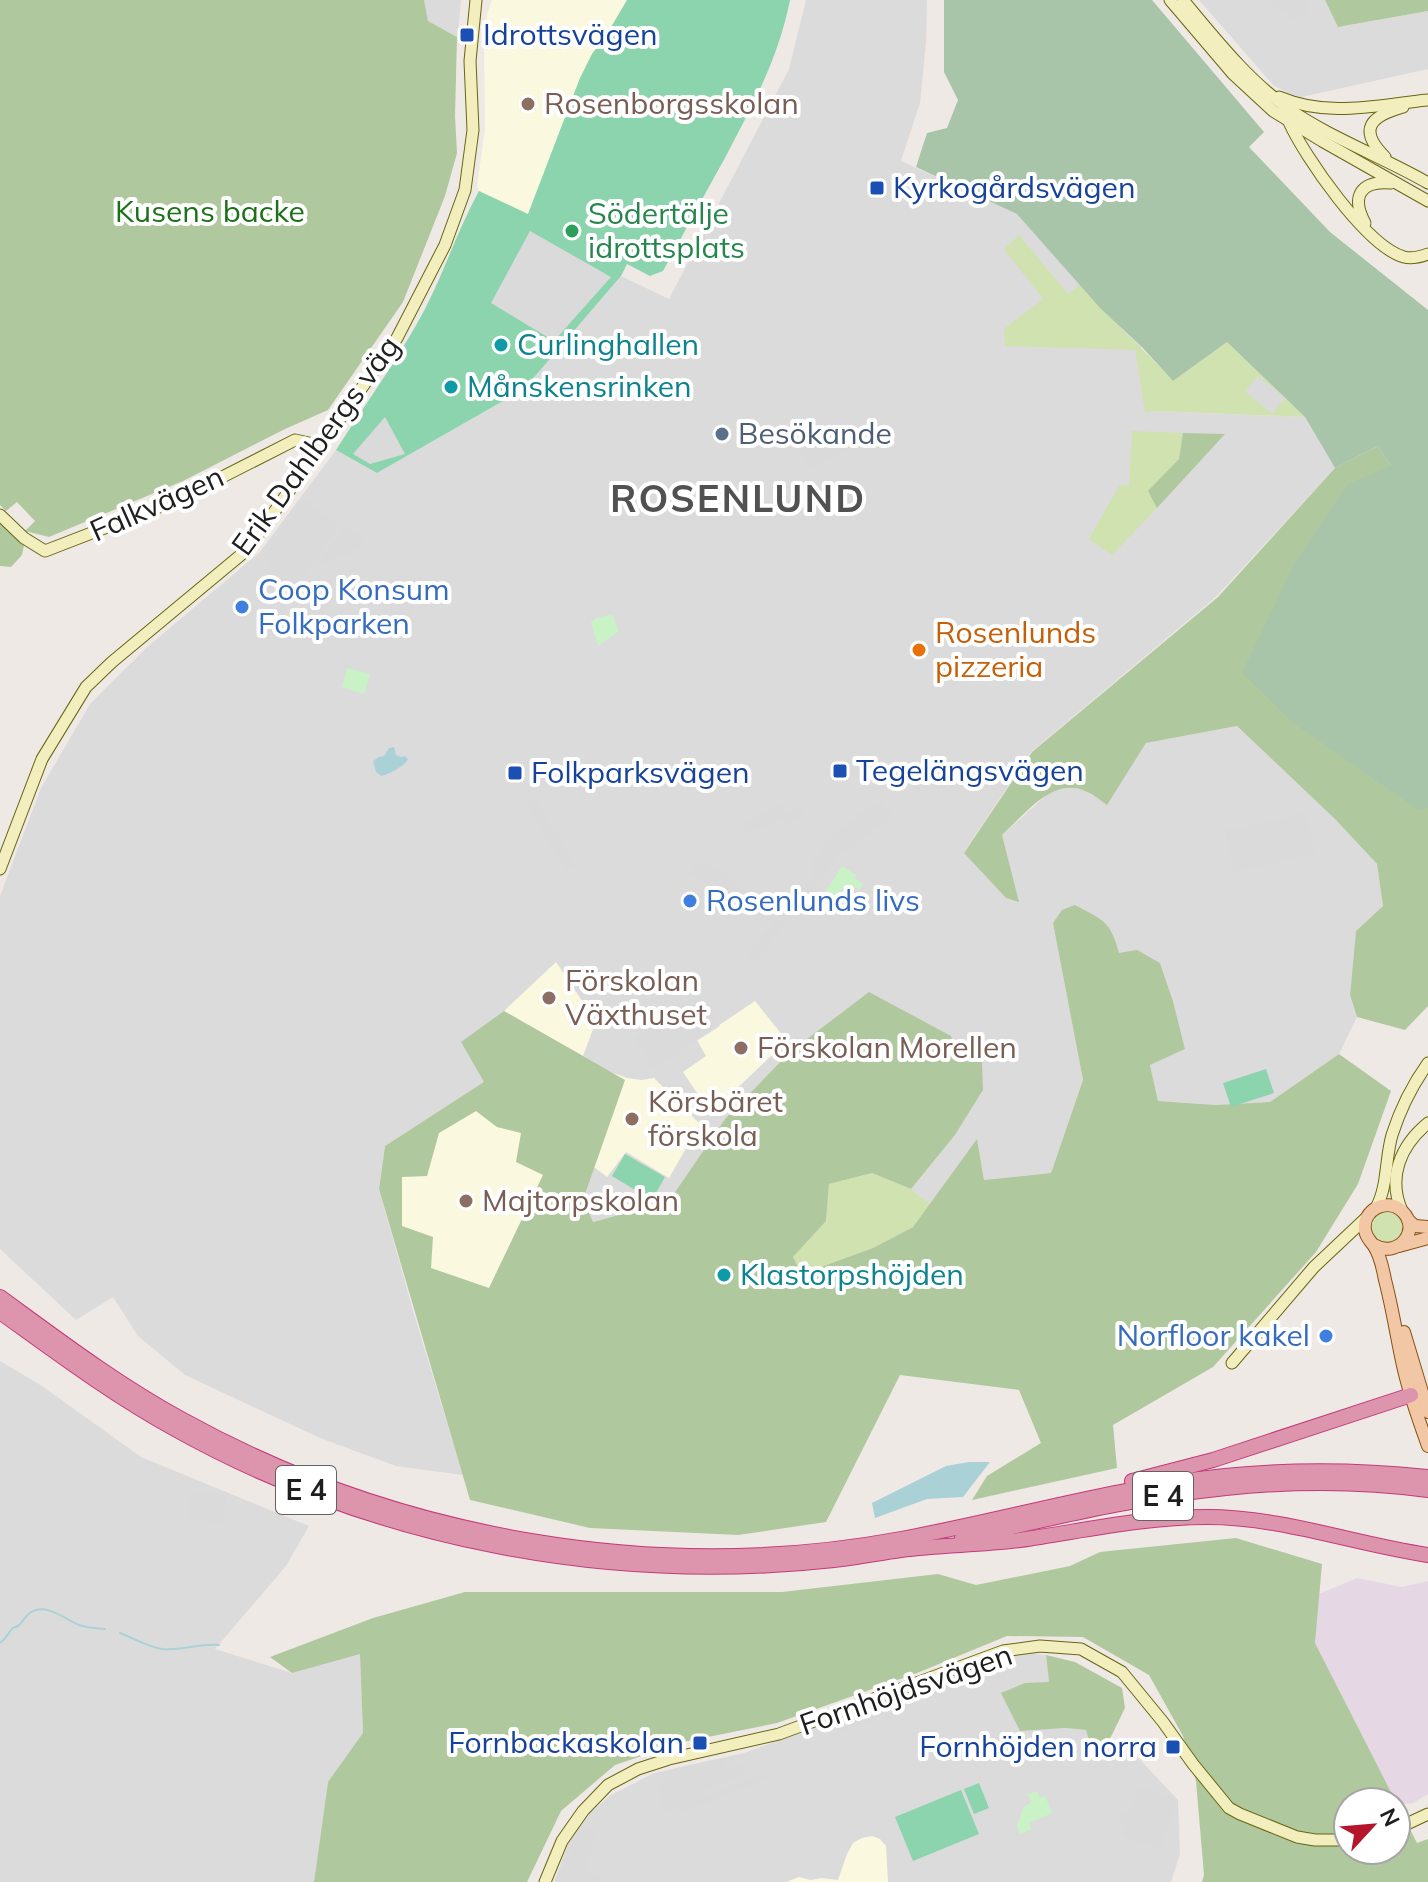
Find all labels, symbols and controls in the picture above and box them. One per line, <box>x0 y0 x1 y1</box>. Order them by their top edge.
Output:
place label: Idrottsvägen <box>483 15 658 53</box>
marker: Idrottsvägen <box>458 26 476 44</box>
place label: Rosenborgsskolan <box>544 84 799 122</box>
marker: Rosenborgsskolan <box>519 95 537 113</box>
place label: Kyrkogårdsvägen <box>893 168 1136 206</box>
marker: Kyrkogårdsvägen <box>868 179 886 197</box>
park label: Kusens backe <box>115 192 305 230</box>
place label: Södertälje idrottsplats <box>588 194 745 266</box>
marker: Södertälje idrottsplats <box>563 222 581 240</box>
place label: Curlinghallen <box>517 325 699 363</box>
street label: Erik Dahlbergs väg <box>223 328 408 563</box>
marker: Curlinghallen <box>492 336 510 354</box>
place label: Månskensrinken <box>467 367 692 405</box>
marker: Månskensrinken <box>442 378 460 396</box>
place label: Besökande <box>738 414 892 452</box>
marker: Besökande <box>713 425 731 443</box>
street label: Falkvägen <box>84 457 229 549</box>
district label: ROSENLUND <box>610 474 866 522</box>
place label: Coop Konsum Folkparken <box>258 570 449 642</box>
marker: Coop Konsum Folkparken <box>233 598 251 616</box>
place label: Rosenlunds pizzeria <box>935 613 1096 685</box>
marker: Rosenlunds pizzeria <box>910 641 928 659</box>
place label: Tegelängsvägen <box>856 751 1084 789</box>
place label: Folkparksvägen <box>531 753 750 791</box>
marker: Tegelängsvägen <box>831 762 849 780</box>
marker: Folkparksvägen <box>506 764 524 782</box>
place label: Rosenlunds livs <box>706 881 920 919</box>
marker: Rosenlunds livs <box>681 892 699 910</box>
place label: Förskolan Växthuset <box>565 961 707 1033</box>
marker: Förskolan Växthuset <box>540 989 558 1007</box>
place label: Förskolan Morellen <box>757 1028 1017 1066</box>
marker: Förskolan Morellen <box>732 1039 750 1057</box>
place label: Körsbäret förskola <box>648 1082 783 1154</box>
marker: Körsbäret förskola <box>623 1110 641 1128</box>
place label: Majtorpskolan <box>482 1181 679 1219</box>
marker: Majtorpskolan <box>457 1192 475 1210</box>
place label: Klastorpshöjden <box>740 1255 964 1293</box>
marker: Klastorpshöjden <box>715 1266 733 1284</box>
place label: Norfloor kakel <box>1117 1316 1310 1354</box>
marker: Norfloor kakel <box>1317 1327 1335 1345</box>
road number: E 4 <box>276 1466 336 1514</box>
road number: E 4 <box>1133 1472 1193 1520</box>
street label: Fornhöjdsvägen <box>794 1635 1017 1743</box>
place label: Fornbackaskolan <box>448 1723 684 1761</box>
place label: Fornhöjden norra <box>919 1727 1157 1765</box>
marker: Fornbackaskolan <box>691 1734 709 1752</box>
marker: Fornhöjden norra <box>1164 1738 1182 1756</box>
north arrow <box>1332 1786 1412 1866</box>
text: N <box>1374 1804 1406 1831</box>

